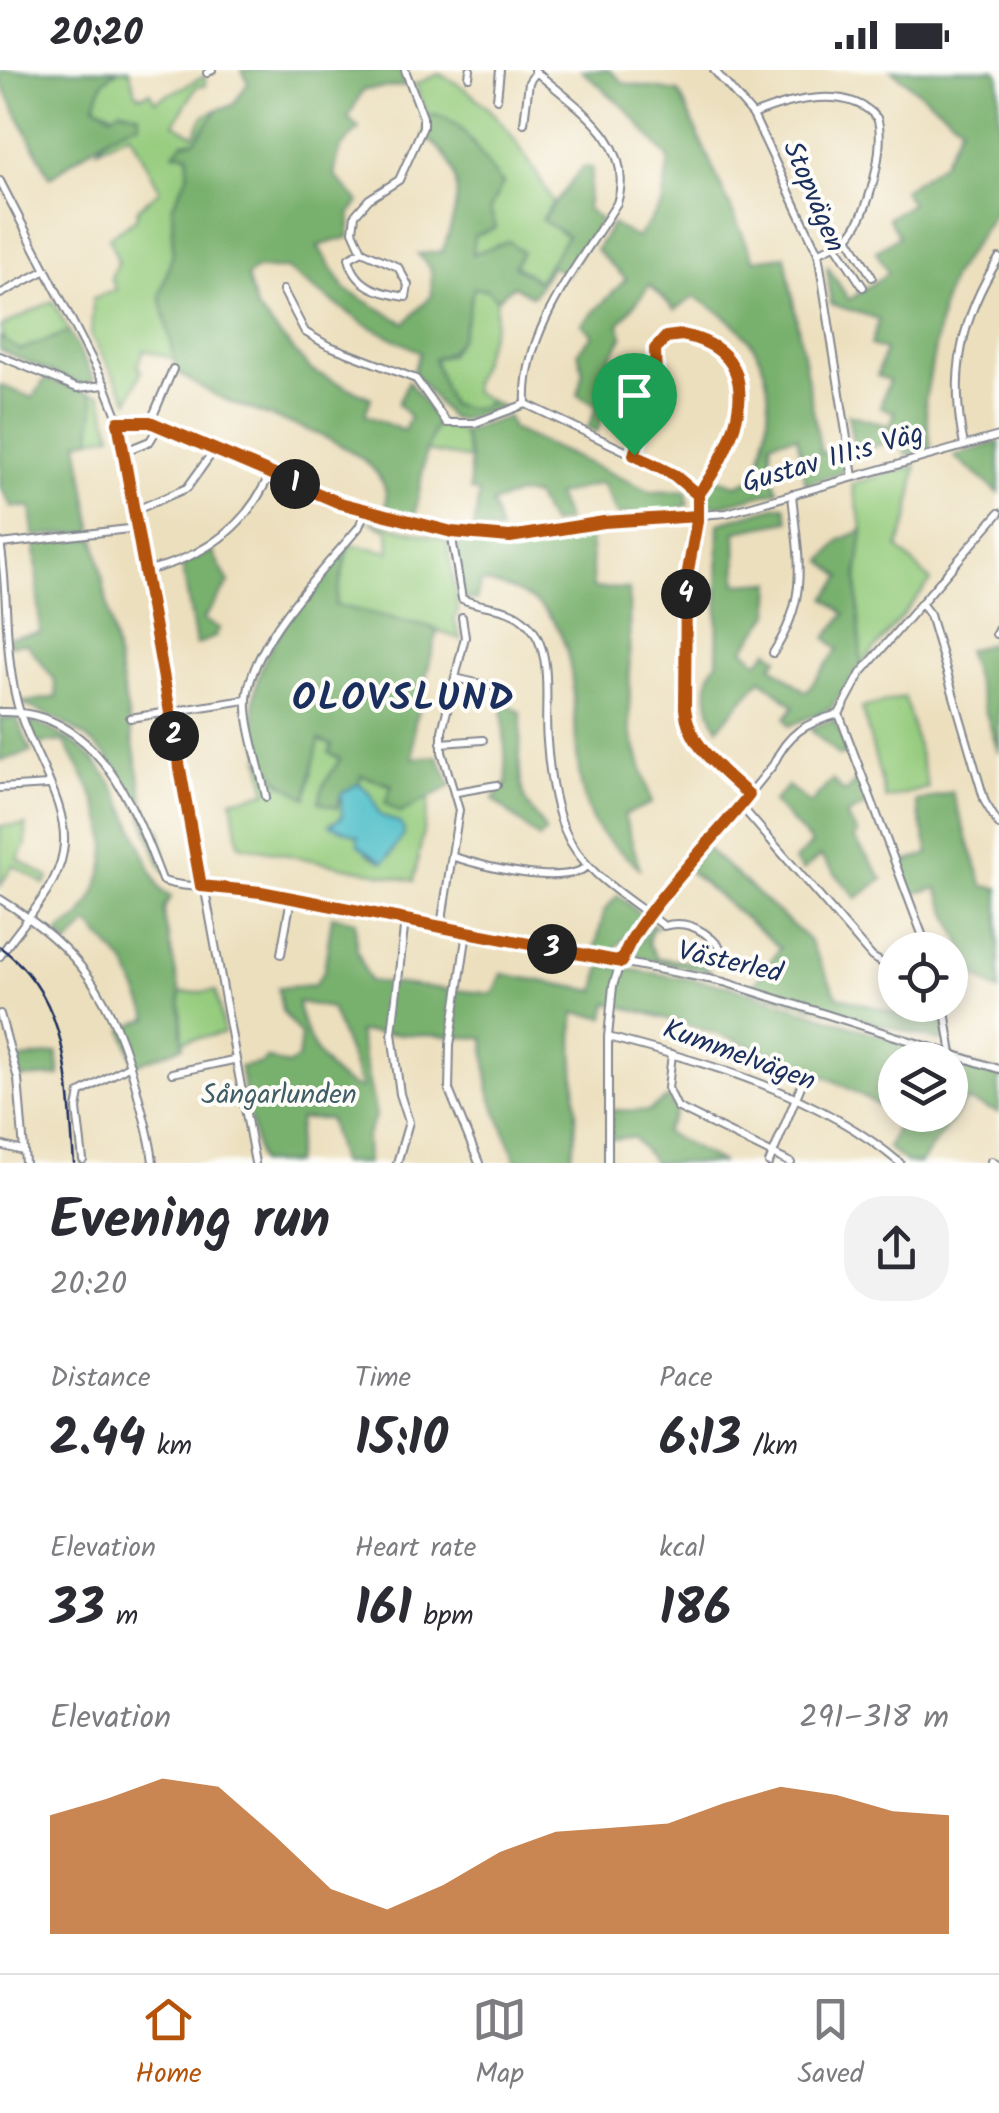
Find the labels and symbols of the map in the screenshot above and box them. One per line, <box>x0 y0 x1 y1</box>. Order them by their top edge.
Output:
street label: Stopvägen <box>769 134 857 260</box>
pin <box>592 353 677 456</box>
street label: Gustav III:s Väg <box>737 412 929 506</box>
pin: 1 <box>270 459 320 509</box>
pin: 4 <box>661 569 711 619</box>
district label: OLOVSLUND <box>292 670 516 730</box>
pin: 2 <box>149 711 199 761</box>
pin: 3 <box>527 924 577 974</box>
street label: Västerled <box>673 929 788 997</box>
street label: Kummelvägen <box>656 1008 822 1104</box>
park label: Sångarlunden <box>201 1073 357 1118</box>

